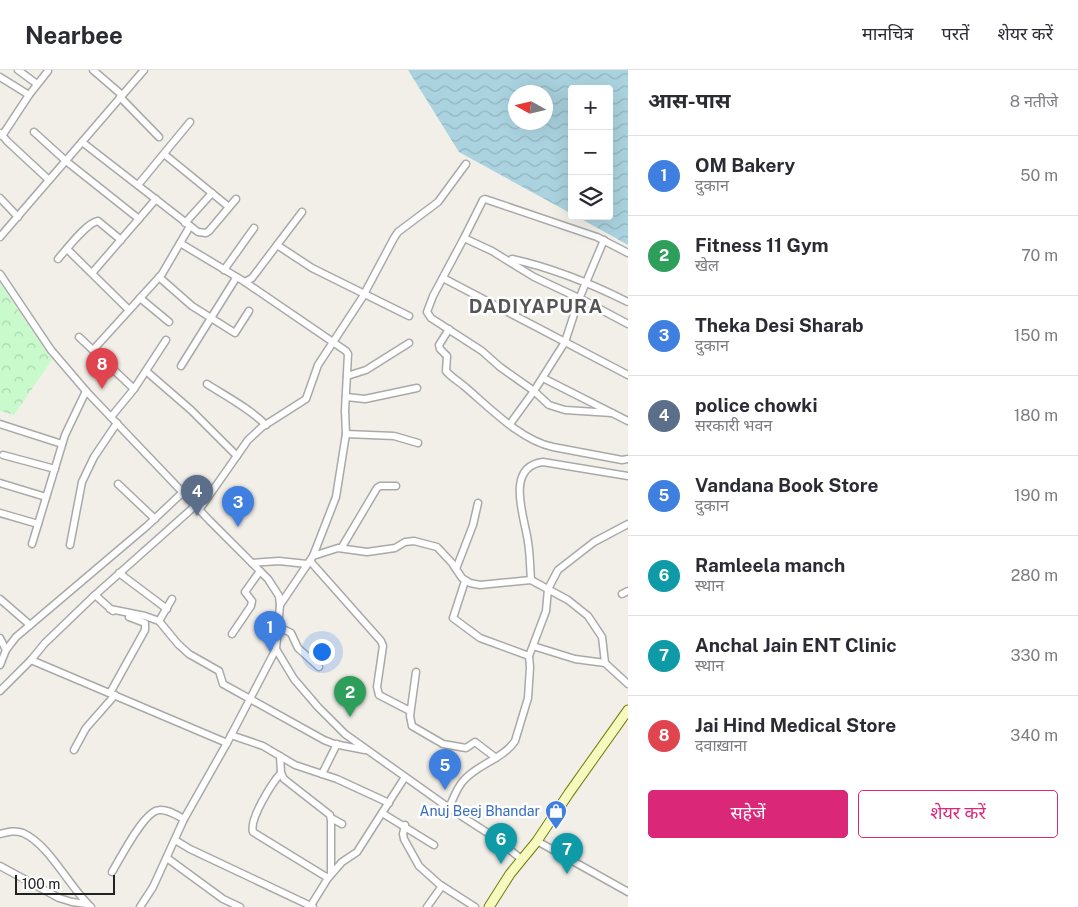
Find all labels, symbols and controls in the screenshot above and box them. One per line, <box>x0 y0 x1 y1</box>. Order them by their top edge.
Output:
text: Nearbee <box>25 21 123 49</box>
text: मानचित्र <box>862 23 914 44</box>
text: परतें <box>942 23 969 44</box>
text: शेयर करें <box>997 23 1053 44</box>
north arrow <box>508 85 553 130</box>
map controls <box>568 85 613 220</box>
button: + <box>568 85 613 130</box>
text: आस-पास <box>648 88 730 113</box>
text: 8 नतीजे <box>1010 92 1058 111</box>
button: − <box>568 130 613 175</box>
text: OM Bakery <box>695 154 795 176</box>
text: 1 <box>661 166 667 185</box>
text: 50 m <box>1020 166 1058 185</box>
button: layers <box>568 175 613 220</box>
text: दुकान <box>695 176 729 195</box>
text: Fitness 11 Gym <box>695 234 829 256</box>
text: 2 <box>659 246 669 265</box>
text: 70 m <box>1021 246 1058 265</box>
text: खेल <box>695 256 719 275</box>
district label: DADIYAPURA <box>469 295 603 317</box>
text: Theka Desi Sharab <box>695 314 864 336</box>
text: 3 <box>659 326 669 345</box>
text: 150 m <box>1014 326 1058 345</box>
text: दुकान <box>695 336 729 355</box>
pin: 8 <box>86 348 118 389</box>
text: police chowki <box>695 394 817 416</box>
text: 4 <box>659 406 669 425</box>
text: 180 m <box>1014 406 1058 425</box>
text: सरकारी भवन <box>695 416 772 435</box>
text: Vandana Book Store <box>695 474 878 496</box>
pin: 4 <box>181 475 213 516</box>
pin: 3 <box>222 486 254 527</box>
text: 5 <box>659 486 669 505</box>
text: 190 m <box>1014 486 1058 505</box>
text: दुकान <box>695 496 729 515</box>
text: Ramleela manch <box>695 554 845 576</box>
text: 6 <box>659 566 669 585</box>
text: 280 m <box>1011 566 1058 585</box>
text: स्थान <box>695 576 724 595</box>
pin: 1 <box>254 611 286 652</box>
text: Anchal Jain ENT Clinic <box>695 634 897 656</box>
your location <box>309 639 335 665</box>
text: 7 <box>659 646 669 665</box>
text: 330 m <box>1011 646 1058 665</box>
text: स्थान <box>695 656 724 675</box>
pin: 2 <box>334 676 366 717</box>
text: Jai Hind Medical Store <box>695 714 896 736</box>
text: 8 <box>659 726 669 745</box>
text: 340 m <box>1010 726 1058 745</box>
text: दवाख़ाना <box>695 736 747 755</box>
pin: 5 <box>429 749 461 790</box>
button: सहेजें <box>648 790 848 838</box>
button: शेयर करें <box>858 790 1058 838</box>
shop icon: Anuj Beej Bhandar <box>544 799 568 830</box>
place label: Anuj Beej Bhandar <box>420 803 540 819</box>
pin: 6 <box>485 823 517 864</box>
pin: 7 <box>551 833 583 874</box>
scale bar <box>15 872 115 895</box>
text: 100 m <box>22 876 60 892</box>

